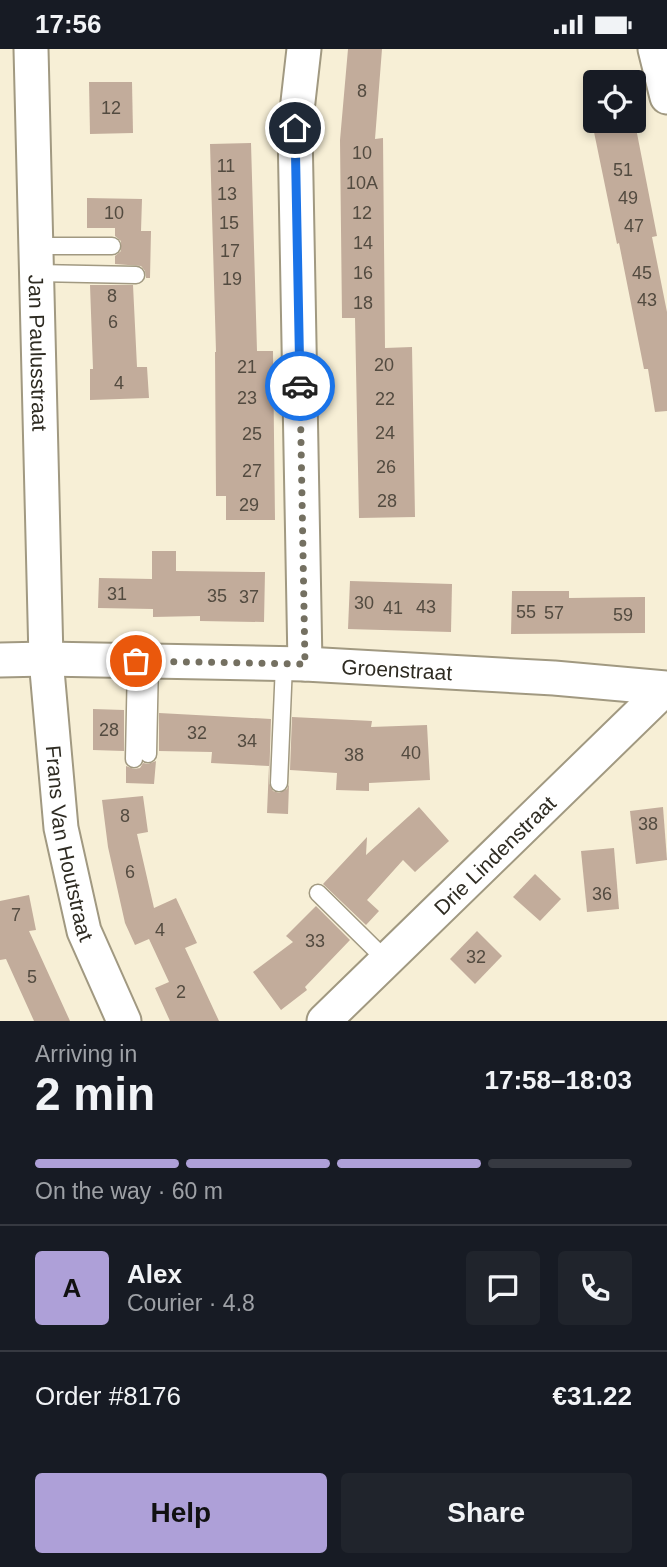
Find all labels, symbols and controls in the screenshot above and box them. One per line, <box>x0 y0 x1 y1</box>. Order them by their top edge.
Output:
text: 17:56 <box>35 9 102 39</box>
map controls <box>583 70 646 133</box>
button: locate <box>583 70 646 133</box>
house number: 8 <box>357 81 367 101</box>
house number: 12 <box>101 98 121 118</box>
pin <box>265 98 325 158</box>
icon: home <box>276 109 314 147</box>
house number: 10 <box>352 143 372 163</box>
house number: 11 <box>217 156 235 176</box>
house number: 51 <box>613 160 633 180</box>
house number: 10A <box>346 173 378 193</box>
house number: 13 <box>217 184 237 204</box>
house number: 49 <box>618 188 638 208</box>
house number: 10 <box>104 203 124 223</box>
house number: 12 <box>352 203 372 223</box>
house number: 15 <box>219 213 239 233</box>
house number: 47 <box>624 216 644 236</box>
house number: 14 <box>353 233 373 253</box>
house number: 17 <box>220 241 240 261</box>
house number: 16 <box>353 263 373 283</box>
house number: 45 <box>632 263 652 283</box>
house number: 19 <box>222 269 242 289</box>
street label: Jan Paulusstraat <box>25 274 52 432</box>
house number: 8 <box>107 286 117 306</box>
house number: 43 <box>637 290 657 310</box>
house number: 18 <box>353 293 373 313</box>
house number: 6 <box>108 312 118 332</box>
courier <box>265 351 335 421</box>
house number: 20 <box>374 355 394 375</box>
house number: 21 <box>237 357 257 377</box>
icon: car <box>281 367 319 405</box>
house number: 4 <box>114 373 124 393</box>
house number: 23 <box>237 388 257 408</box>
house number: 22 <box>375 389 395 409</box>
house number: 24 <box>375 423 395 443</box>
house number: 25 <box>242 424 262 444</box>
house number: 26 <box>376 457 396 477</box>
house number: 27 <box>242 461 262 481</box>
house number: 28 <box>377 491 397 511</box>
house number: 29 <box>239 495 259 515</box>
house number: 31 <box>107 584 127 604</box>
house number: 35 <box>207 586 227 606</box>
house number: 37 <box>239 587 259 607</box>
house number: 30 <box>354 593 374 613</box>
house number: 43 <box>416 597 436 617</box>
house number: 41 <box>383 598 403 618</box>
house number: 55 <box>516 602 536 622</box>
house number: 57 <box>544 603 564 623</box>
house number: 59 <box>613 605 633 625</box>
pin <box>106 631 166 691</box>
icon: bag <box>117 642 155 680</box>
street label: Groenstraat <box>341 655 453 684</box>
house number: 28 <box>99 720 119 740</box>
house number: 32 <box>187 723 207 743</box>
house number: 34 <box>237 731 257 751</box>
house number: 40 <box>401 743 421 763</box>
street label: Frans Van Houtstraat <box>42 744 99 945</box>
house number: 38 <box>344 745 364 765</box>
street label: Drie Lindenstraat <box>429 791 560 919</box>
house number: 8 <box>120 806 130 826</box>
house number: 38 <box>638 814 658 834</box>
house number: 6 <box>125 862 135 882</box>
house number: 36 <box>592 884 612 904</box>
house number: 7 <box>11 905 21 925</box>
house number: 4 <box>155 920 165 940</box>
house number: 33 <box>305 931 325 951</box>
house number: 32 <box>466 947 486 967</box>
house number: 5 <box>27 967 37 987</box>
house number: 2 <box>176 982 186 1002</box>
text: Arriving in <box>35 1041 137 1067</box>
text: 17:58–18:03 <box>485 1065 632 1095</box>
text: 2 min <box>35 1068 155 1120</box>
text: On the way · 60 m <box>35 1178 223 1204</box>
button: chat <box>466 1251 540 1325</box>
button: phone <box>558 1251 632 1325</box>
text: Alex <box>127 1259 182 1289</box>
text: A <box>63 1273 81 1303</box>
text: Courier · 4.8 <box>127 1290 255 1316</box>
text: Order #8176 <box>35 1381 181 1411</box>
text: €31.22 <box>552 1381 632 1411</box>
button: Help <box>35 1473 327 1553</box>
button: Share <box>341 1473 632 1553</box>

